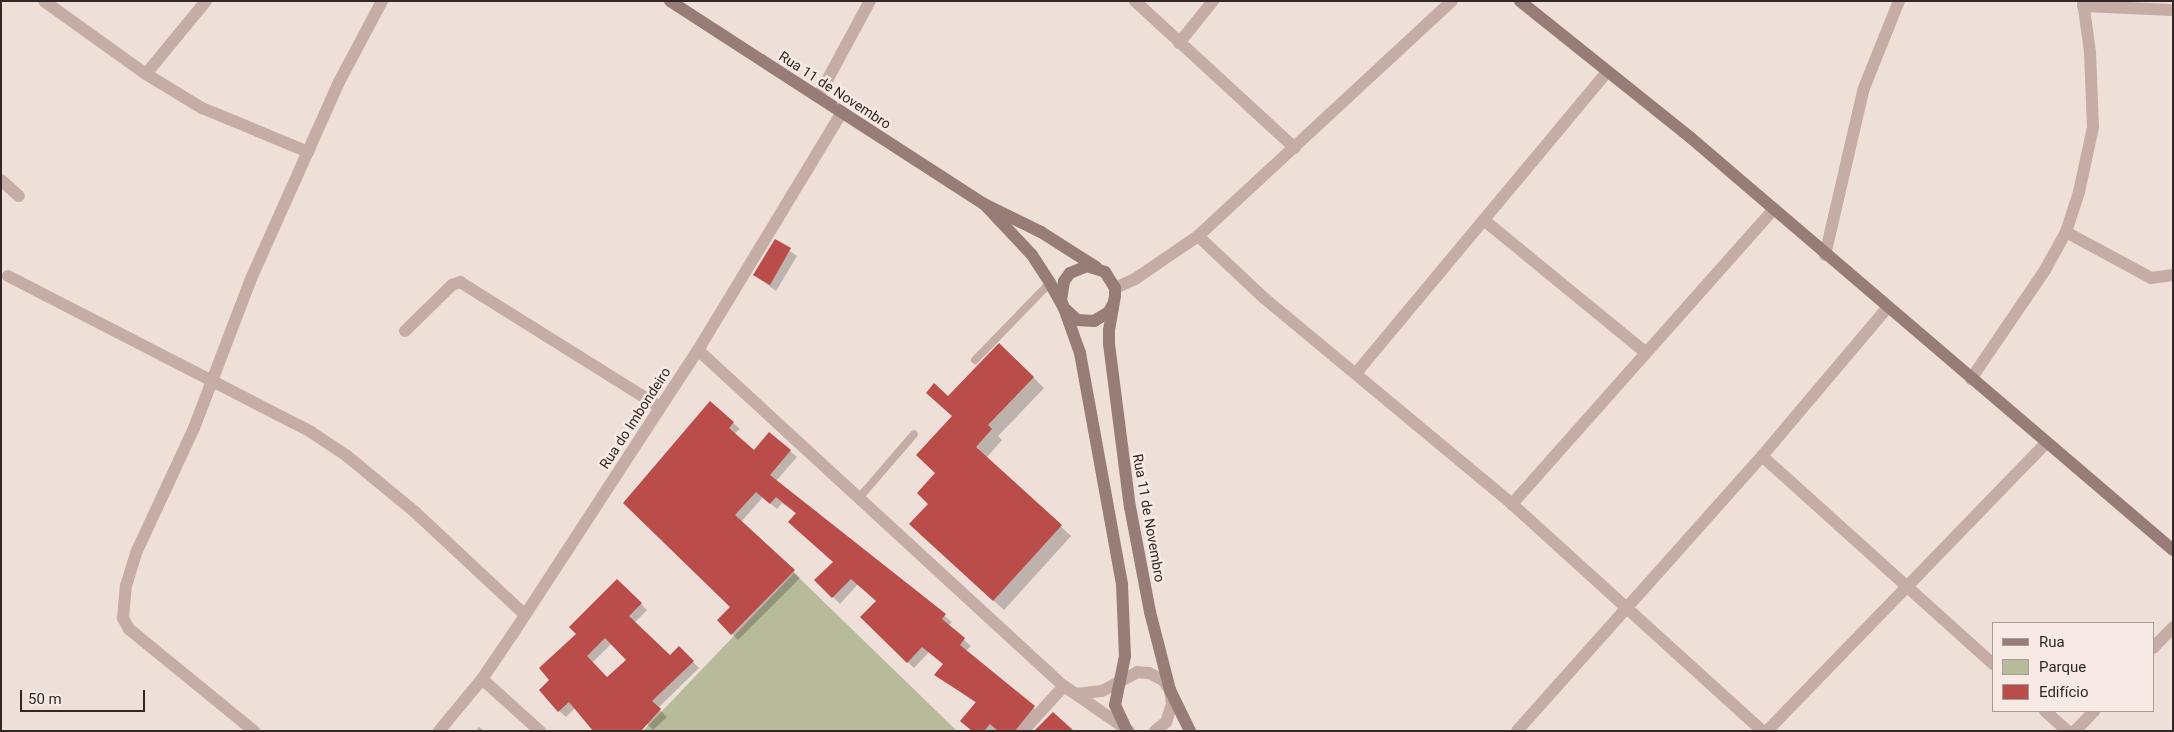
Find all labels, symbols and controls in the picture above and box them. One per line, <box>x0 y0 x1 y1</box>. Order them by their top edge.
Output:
street label: Rua 11 de Novembro <box>776 48 894 132</box>
street label: Rua do Imbondeiro <box>596 364 674 472</box>
street label: Rua 11 de Novembro <box>1129 452 1169 584</box>
legend <box>1992 622 2154 712</box>
text: Rua <box>2039 633 2065 651</box>
text: Parque <box>2039 658 2086 676</box>
scale bar <box>22 680 148 712</box>
text: Edifício <box>2039 683 2088 701</box>
text: 50 m <box>28 690 62 708</box>

